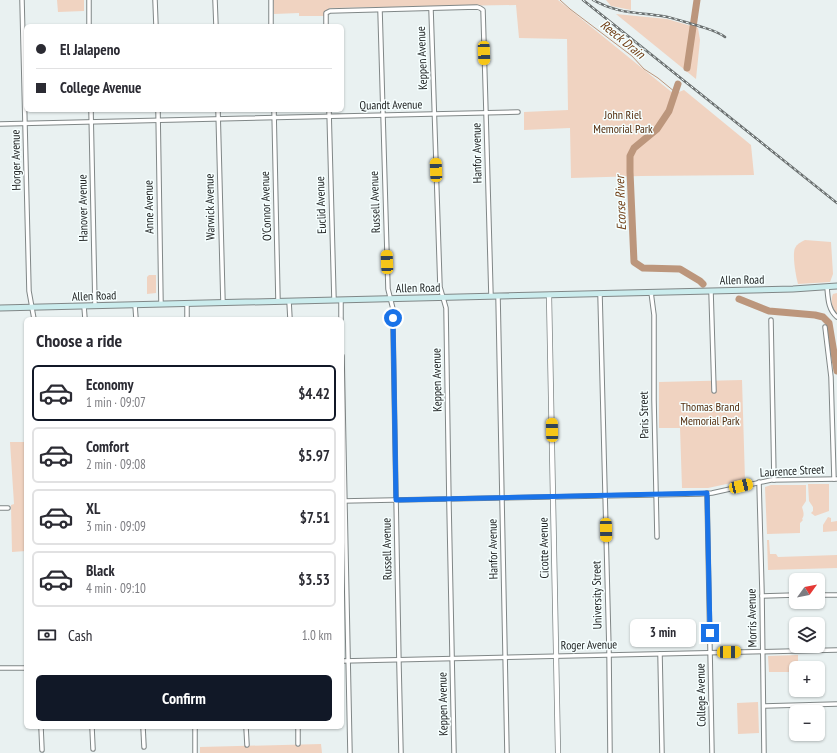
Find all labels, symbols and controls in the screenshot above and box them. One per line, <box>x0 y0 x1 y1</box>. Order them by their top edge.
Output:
water label: Reeck Drain <box>597 16 649 63</box>
street label: Keppen Avenue <box>413 26 430 90</box>
text: El Jalapeno <box>60 40 120 59</box>
car <box>478 41 490 65</box>
text: College Avenue <box>60 78 141 97</box>
street label: Quandt Avenue <box>359 96 423 113</box>
park label: John Riel Memorial Park <box>593 107 653 136</box>
street label: Hanfor Avenue <box>468 123 485 183</box>
street label: Horger Avenue <box>7 129 24 191</box>
car <box>430 158 442 182</box>
street label: O'Connor Avenue <box>257 171 274 241</box>
street label: Russell Avenue <box>366 171 383 233</box>
water label: Ecorse River <box>611 173 630 231</box>
street label: Hanover Avenue <box>74 174 91 242</box>
street label: Warwick Avenue <box>201 174 218 240</box>
street label: Euclid Avenue <box>312 176 329 234</box>
street label: Anne Avenue <box>141 180 156 234</box>
car <box>381 250 393 274</box>
street label: Allen Road <box>720 272 764 287</box>
street label: Allen Road <box>396 280 440 295</box>
street label: Allen Road <box>71 287 116 304</box>
route start <box>384 309 402 327</box>
text: Choose a ride <box>36 329 122 352</box>
street label: Keppen Avenue <box>428 348 445 412</box>
icon: car <box>38 375 74 411</box>
text: Economy <box>86 375 134 394</box>
text: $4.42 <box>298 384 330 403</box>
street label: Paris Street <box>636 391 651 439</box>
text: 1 min · 09:07 <box>86 394 146 411</box>
park label: Thomas Brand Memorial Park <box>680 399 740 428</box>
car <box>546 418 558 442</box>
icon: car <box>38 437 74 473</box>
text: Comfort <box>86 437 129 456</box>
text: $5.97 <box>298 446 330 465</box>
text: 2 min · 09:08 <box>86 456 146 473</box>
street label: Laurence Street <box>759 461 825 480</box>
car <box>728 477 754 495</box>
icon: car <box>38 499 74 535</box>
text: XL <box>86 499 100 518</box>
text: $7.51 <box>300 508 330 527</box>
street label: Cicotte Avenue <box>535 517 552 579</box>
text: 3 min · 09:09 <box>86 518 146 535</box>
street label: Russell Avenue <box>378 518 395 580</box>
car <box>600 518 612 542</box>
street label: Hanfor Avenue <box>484 519 501 579</box>
street label: University Street <box>588 560 605 629</box>
icon: car <box>38 561 74 597</box>
text: Black <box>86 561 115 580</box>
text: $3.53 <box>298 570 330 589</box>
north arrow <box>789 573 825 609</box>
map controls <box>789 573 825 741</box>
text: 4 min · 09:10 <box>86 580 146 597</box>
street label: Morris Avenue <box>743 589 760 647</box>
button: layers <box>789 617 825 653</box>
callout: 3 min <box>630 619 696 647</box>
icon: cash <box>36 624 58 646</box>
text: 3 min <box>650 624 676 641</box>
route end <box>701 624 719 642</box>
text: Cash <box>68 626 92 645</box>
text: 1.0 km <box>302 627 332 644</box>
street label: Roger Avenue <box>561 637 617 652</box>
car <box>717 646 741 658</box>
button: + <box>789 661 825 697</box>
street label: College Avenue <box>692 663 709 727</box>
street label: Keppen Avenue <box>434 672 451 736</box>
button: Confirm <box>36 675 332 721</box>
button: − <box>789 705 825 741</box>

